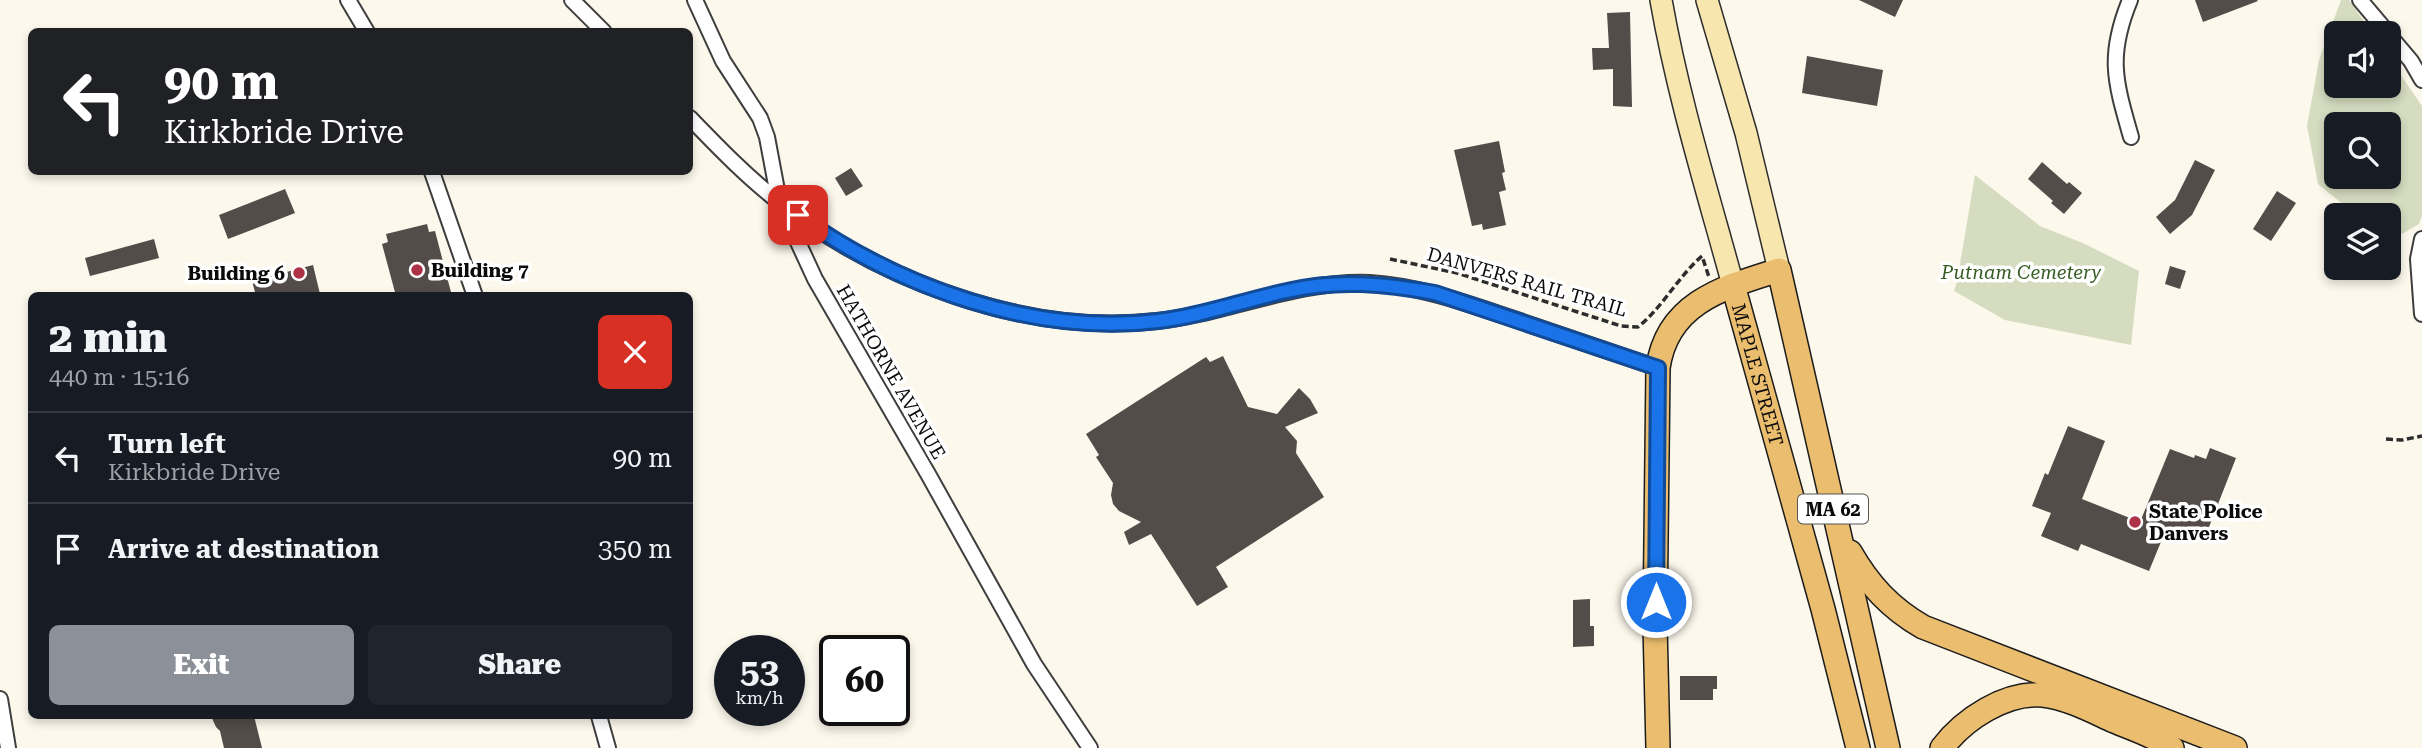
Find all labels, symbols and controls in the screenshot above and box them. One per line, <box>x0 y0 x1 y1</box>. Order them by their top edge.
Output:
map controls <box>2324 21 2401 280</box>
button: sound <box>2324 21 2401 98</box>
text: 90 m <box>164 54 279 111</box>
icon: left <box>49 56 140 147</box>
button: search <box>2324 112 2401 189</box>
text: Kirkbride Drive <box>164 113 404 151</box>
pin <box>768 185 828 245</box>
icon: arrive <box>779 196 817 234</box>
button: layers <box>2324 203 2401 280</box>
street label: DANVERS RAIL TRAIL <box>1424 242 1630 322</box>
place label: Building 7 <box>431 259 529 282</box>
park label: Putnam Cemetery <box>1940 261 2101 284</box>
place label: Building 6 <box>187 262 285 285</box>
marker: Building 7 <box>409 262 425 278</box>
marker: Building 6 <box>291 265 307 281</box>
street label: HATHORNE AVENUE <box>832 281 950 463</box>
street label: MAPLE STREET <box>1727 301 1789 448</box>
text: 2 min <box>49 313 167 362</box>
button: close <box>598 315 672 389</box>
text: 440 m · 15:16 <box>49 364 189 391</box>
text: Turn left <box>108 429 226 459</box>
icon: left <box>49 439 87 477</box>
text: 90 m <box>613 443 672 473</box>
text: Kirkbride Drive <box>108 459 280 486</box>
road number: MA 62 <box>1798 494 1868 524</box>
place label: State Police Danvers <box>2149 500 2263 545</box>
marker: State Police Danvers <box>2127 514 2143 530</box>
icon: arrive <box>49 530 87 568</box>
text: Arrive at destination <box>108 534 379 564</box>
text: 350 m <box>598 534 672 564</box>
position arrow <box>1619 565 1693 639</box>
button: Exit <box>49 625 354 705</box>
button: Share <box>368 625 672 705</box>
speed limit sign: 60 <box>819 635 910 726</box>
text: 53 <box>740 651 779 692</box>
text: km/h <box>735 687 784 708</box>

